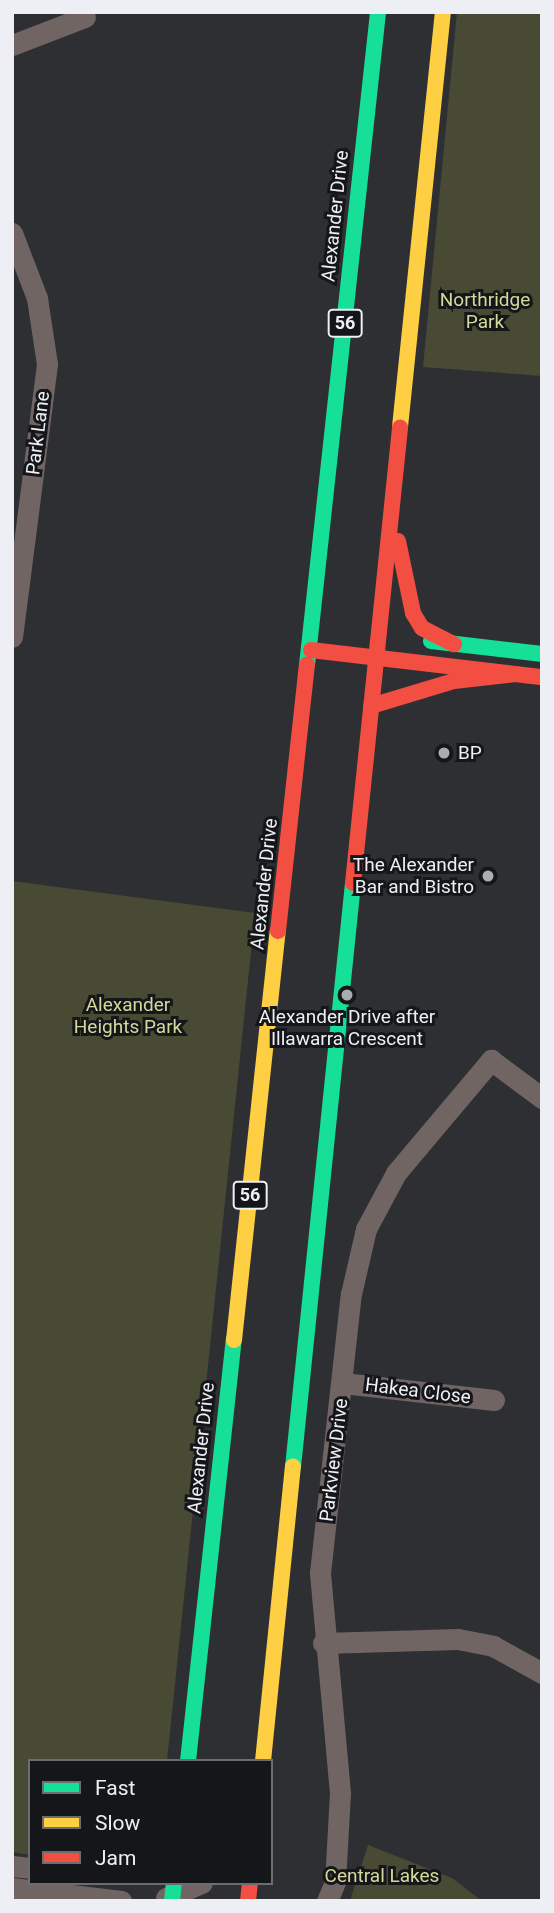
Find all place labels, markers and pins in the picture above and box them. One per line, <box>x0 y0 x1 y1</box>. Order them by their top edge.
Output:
place label: BP <box>458 742 482 764</box>
marker: BP <box>436 745 452 761</box>
place label: The Alexander Bar and Bistro <box>353 854 474 898</box>
marker: The Alexander Bar and Bistro <box>480 868 496 884</box>
marker: Alexander Drive after Illawarra Crescent <box>339 987 355 1003</box>
place label: Alexander Drive after Illawarra Crescent <box>259 1006 435 1050</box>

